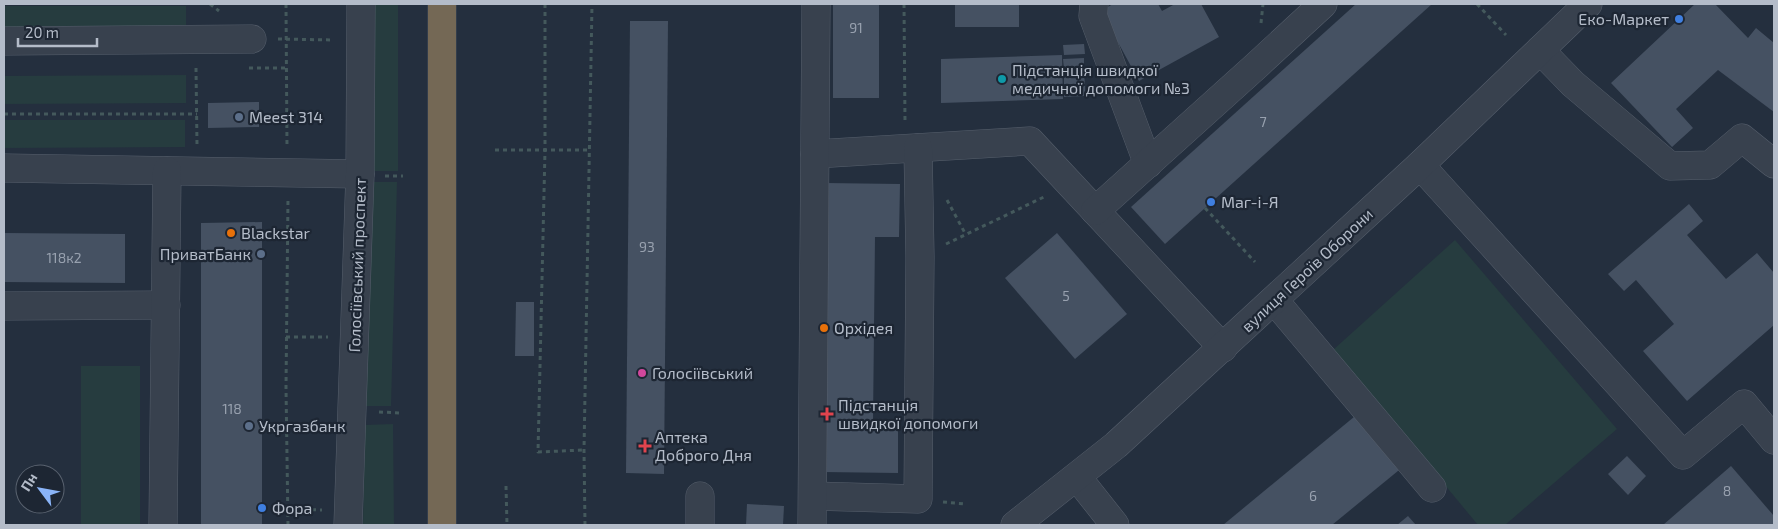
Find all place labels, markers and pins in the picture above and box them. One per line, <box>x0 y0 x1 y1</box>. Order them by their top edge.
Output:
place label: Еко-Маркет <box>1578 9 1669 28</box>
marker: Еко-Маркет <box>1673 13 1685 25</box>
place label: Підстанція швидкої медичної допомоги №3 <box>1012 60 1190 97</box>
marker: Підстанція швидкої медичної допомоги №3 <box>996 73 1008 85</box>
place label: Meest 314 <box>249 107 323 126</box>
marker: Meest 314 <box>233 111 245 123</box>
place label: Маг-і-Я <box>1221 192 1279 211</box>
marker: Маг-і-Я <box>1205 196 1217 208</box>
place label: Blackstar <box>241 223 310 242</box>
marker: Blackstar <box>225 227 237 239</box>
place label: ПриватБанк <box>160 244 251 263</box>
marker: ПриватБанк <box>255 248 267 260</box>
place label: Орхідея <box>834 318 893 337</box>
marker: Орхідея <box>818 322 830 334</box>
place label: Голосіївський <box>652 363 753 382</box>
marker: Голосіївський <box>636 367 648 379</box>
place label: Підстанція швидкої допомоги <box>838 395 978 432</box>
marker: Підстанція швидкої допомоги <box>820 407 834 421</box>
place label: Укргазбанк <box>259 416 346 435</box>
marker: Укргазбанк <box>243 420 255 432</box>
place label: Аптека Доброго Дня <box>655 427 752 464</box>
marker: Аптека Доброго Дня <box>639 440 651 452</box>
place label: Фора <box>272 498 312 517</box>
marker: Фора <box>256 502 268 514</box>

